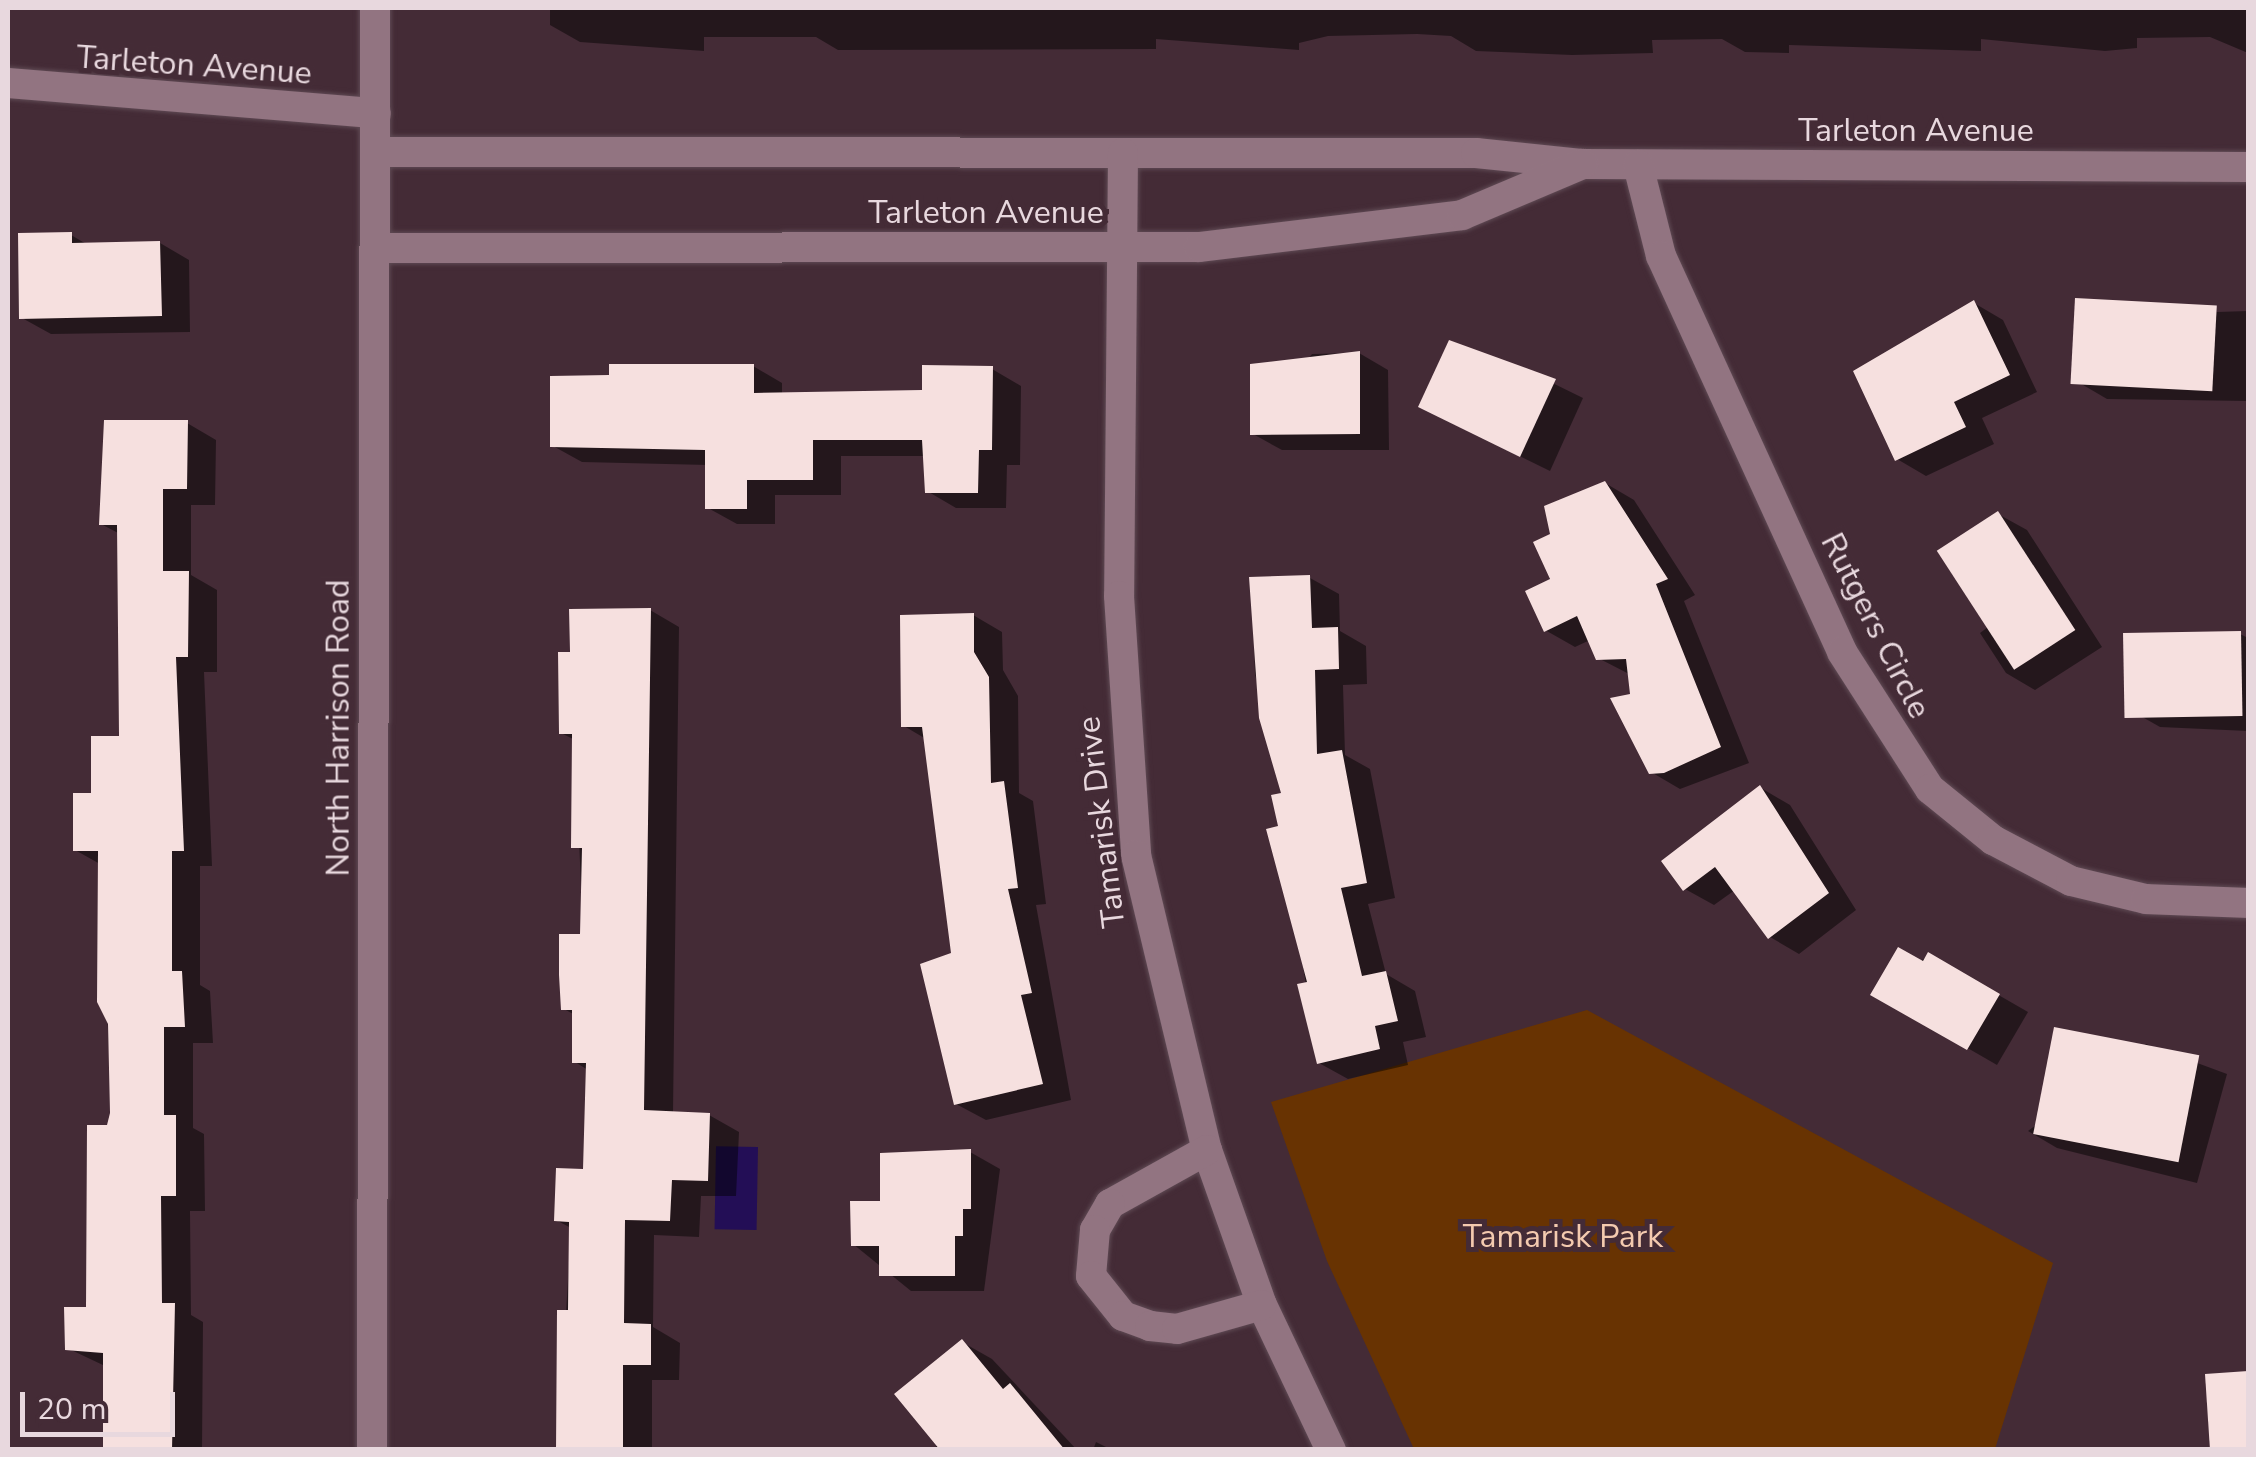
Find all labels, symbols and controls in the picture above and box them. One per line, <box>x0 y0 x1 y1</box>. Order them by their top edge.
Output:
street label: Tarleton Avenue <box>75 39 313 93</box>
street label: Tarleton Avenue <box>1798 112 2034 150</box>
street label: Tarleton Avenue <box>868 194 1104 232</box>
street label: Rutgers Circle <box>1812 527 1938 725</box>
street label: North Harrison Road <box>320 579 358 877</box>
street label: Tamarisk Drive <box>1070 714 1134 930</box>
park label: Tamarisk Park <box>1463 1218 1663 1256</box>
scale bar <box>25 1372 180 1434</box>
text: 20 m <box>37 1389 106 1430</box>

